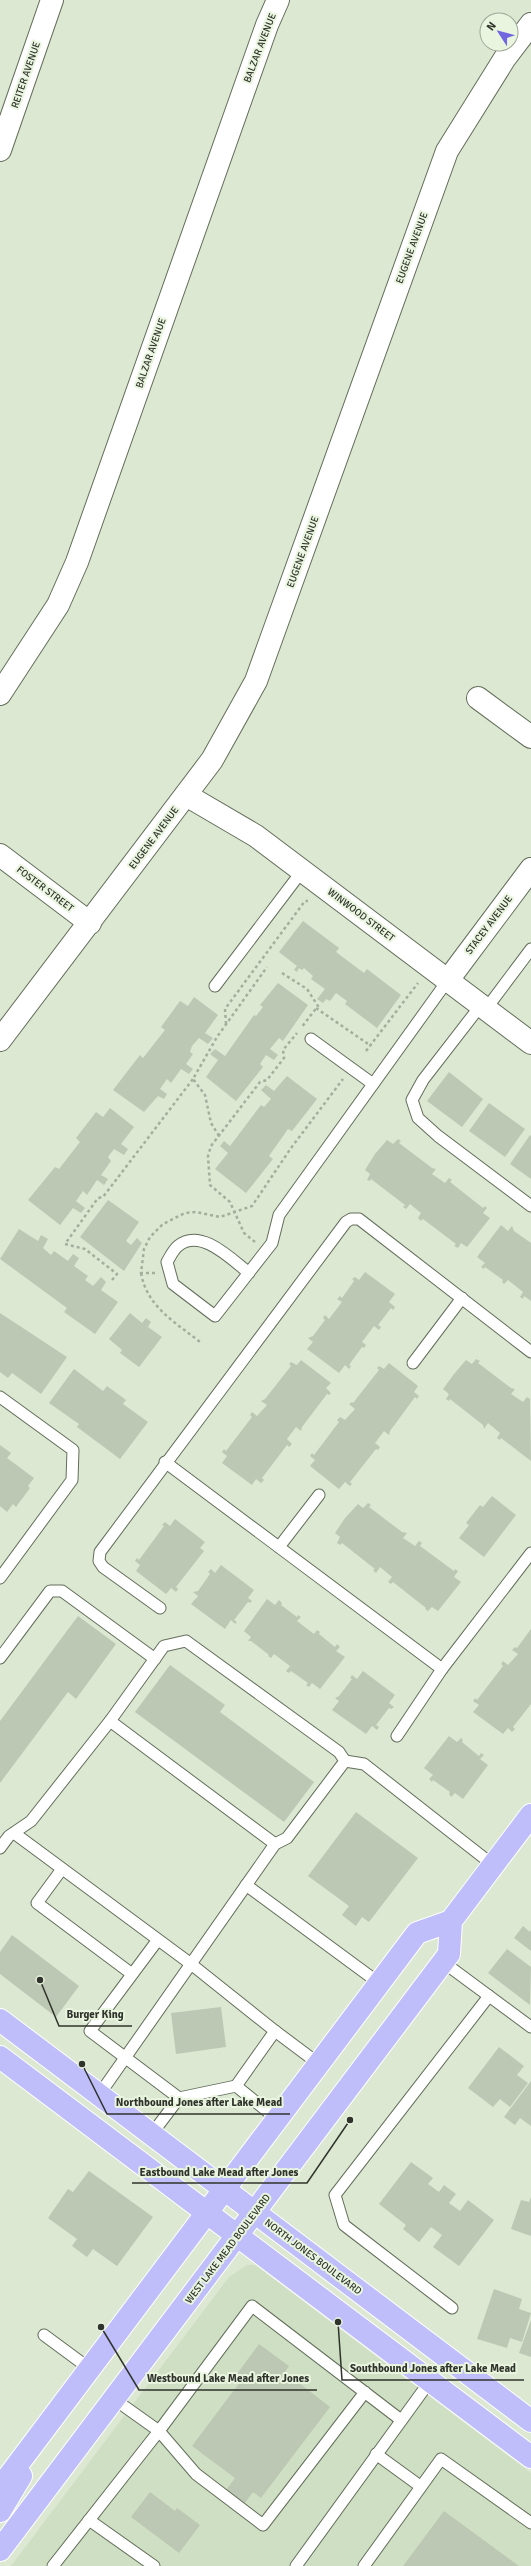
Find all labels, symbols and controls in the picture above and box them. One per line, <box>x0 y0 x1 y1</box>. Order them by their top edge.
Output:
street label: BALZAR AVENUE <box>241 11 279 84</box>
north arrow <box>479 12 519 52</box>
text: N <box>484 19 499 33</box>
street label: REITER AVENUE <box>9 40 43 110</box>
street label: EUGENE AVENUE <box>394 210 431 285</box>
street label: BALZAR AVENUE <box>133 316 169 390</box>
street label: EUGENE AVENUE <box>285 514 322 589</box>
street label: EUGENE AVENUE <box>127 804 182 872</box>
street label: FOSTER STREET <box>14 864 76 914</box>
street label: WINWOOD STREET <box>325 886 397 944</box>
street label: STACEY AVENUE <box>463 893 515 957</box>
callout: Burger King <box>59 2003 132 2026</box>
text: Burger King <box>66 2008 124 2021</box>
callout: Northbound Jones after Lake Mead <box>107 2091 290 2114</box>
text: Northbound Jones after Lake Mead <box>116 2096 282 2109</box>
callout: Eastbound Lake Mead after Jones <box>132 2160 307 2183</box>
text: Eastbound Lake Mead after Jones <box>140 2166 299 2179</box>
street label: WEST LAKE MEAD BOULEVARD <box>183 2192 273 2306</box>
street label: NORTH JONES BOULEVARD <box>262 2217 364 2297</box>
callout: Southbound Jones after Lake Mead <box>342 2357 524 2380</box>
text: Southbound Jones after Lake Mead <box>350 2362 516 2375</box>
callout: Westbound Lake Mead after Jones <box>139 2367 317 2390</box>
text: Westbound Lake Mead after Jones <box>147 2372 309 2385</box>

